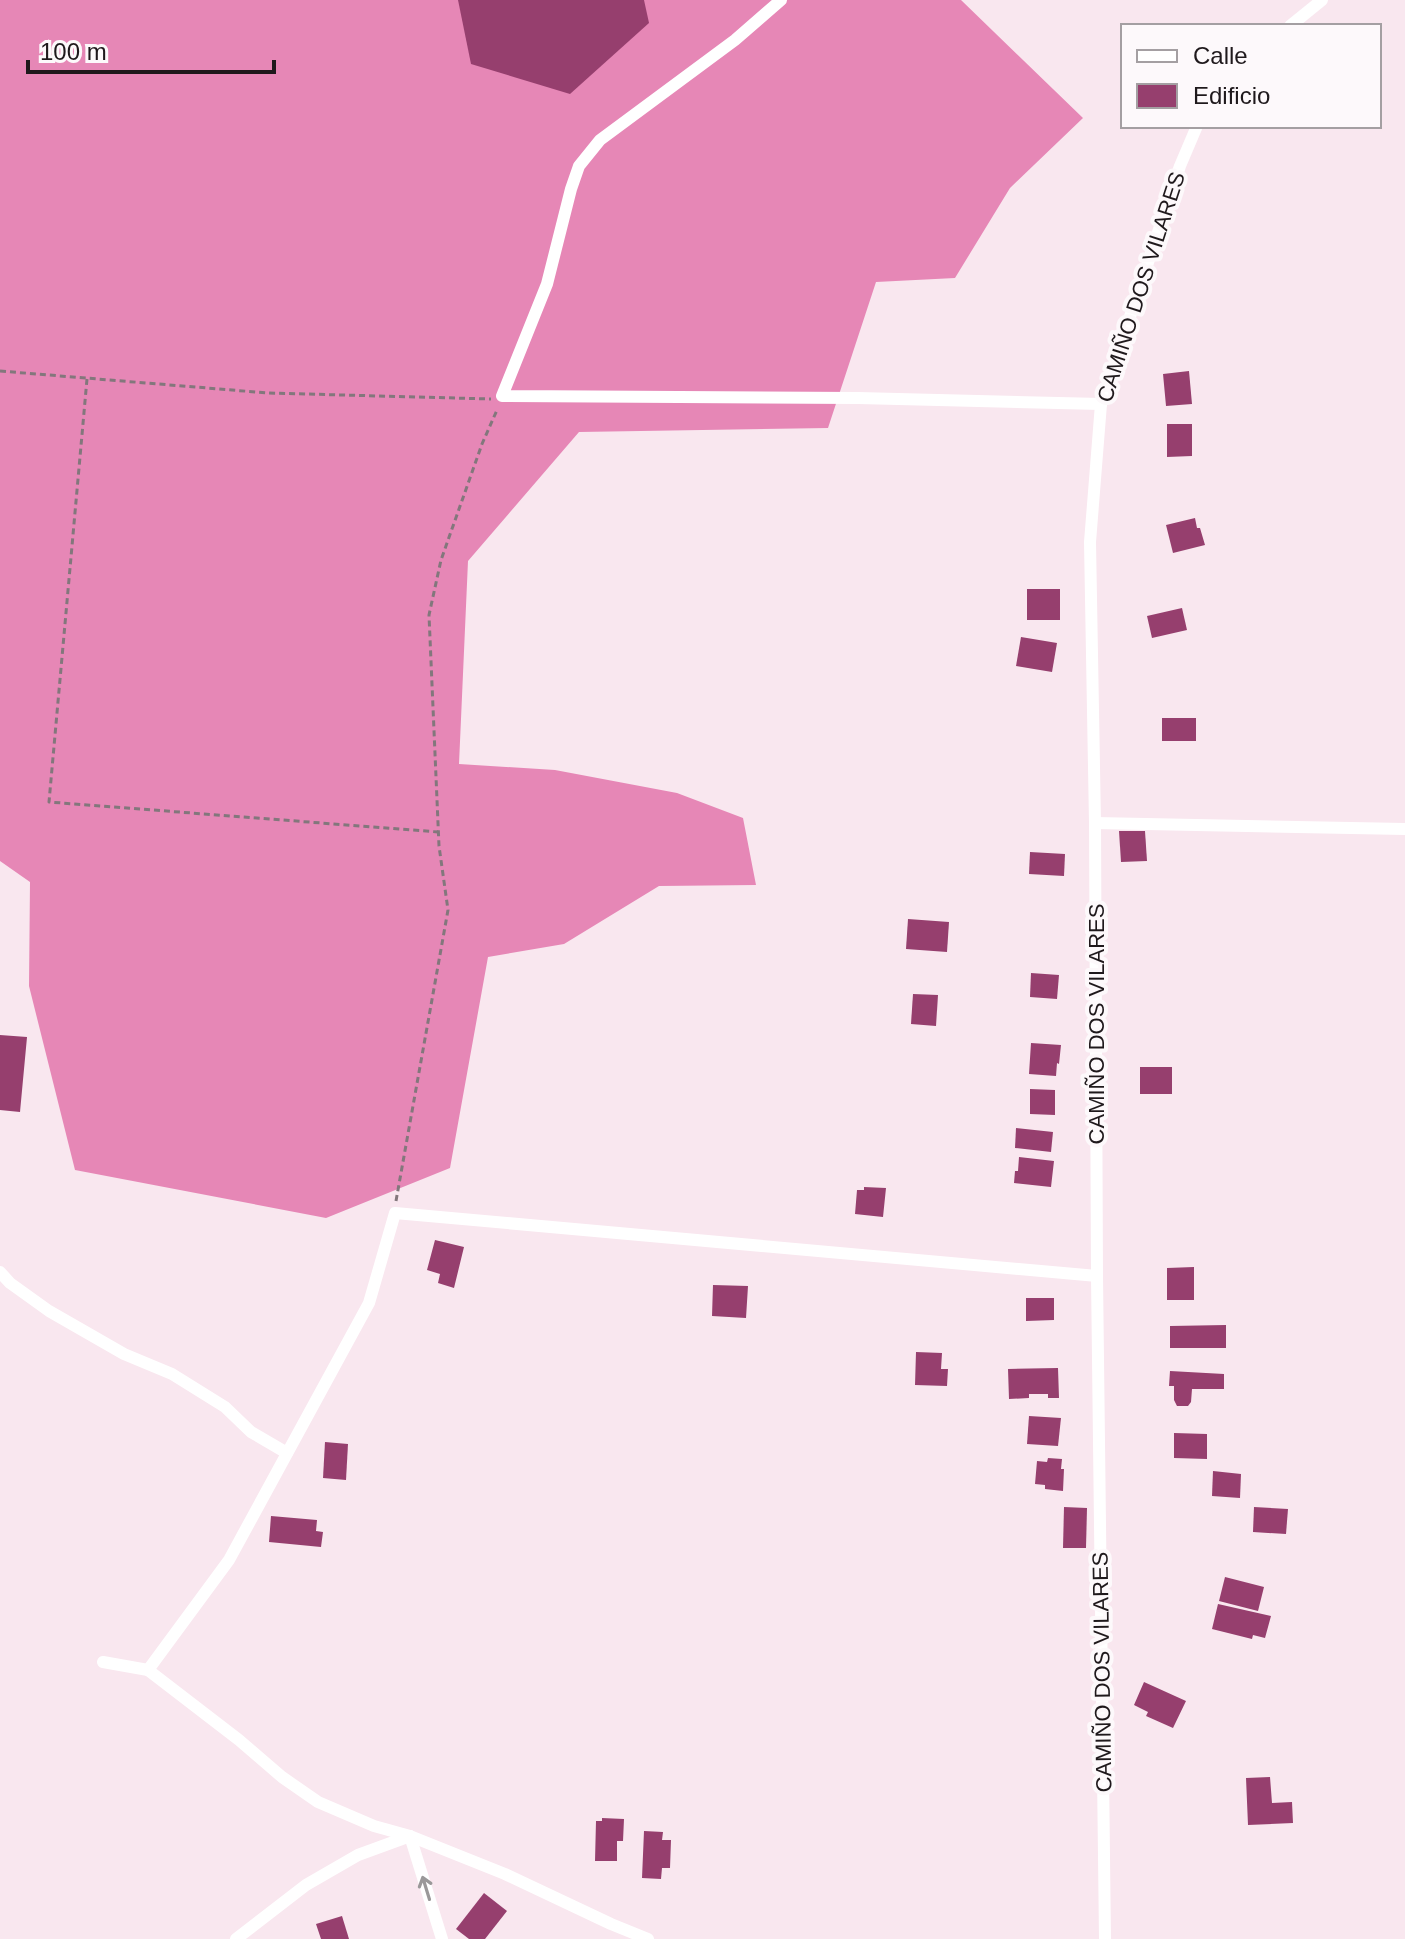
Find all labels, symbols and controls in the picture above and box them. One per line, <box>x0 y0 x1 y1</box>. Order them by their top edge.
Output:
scale bar <box>28 24 274 74</box>
legend <box>1121 24 1381 128</box>
text: 100 m <box>40 38 107 65</box>
text: Calle <box>1193 42 1248 69</box>
text: Edificio <box>1193 82 1270 109</box>
street label: CAMIÑO DOS VILARES <box>1092 169 1190 405</box>
street label: CAMIÑO DOS VILARES <box>1084 904 1109 1144</box>
street label: CAMIÑO DOS VILARES <box>1087 1551 1117 1793</box>
one-way arrow <box>418 1875 433 1901</box>

